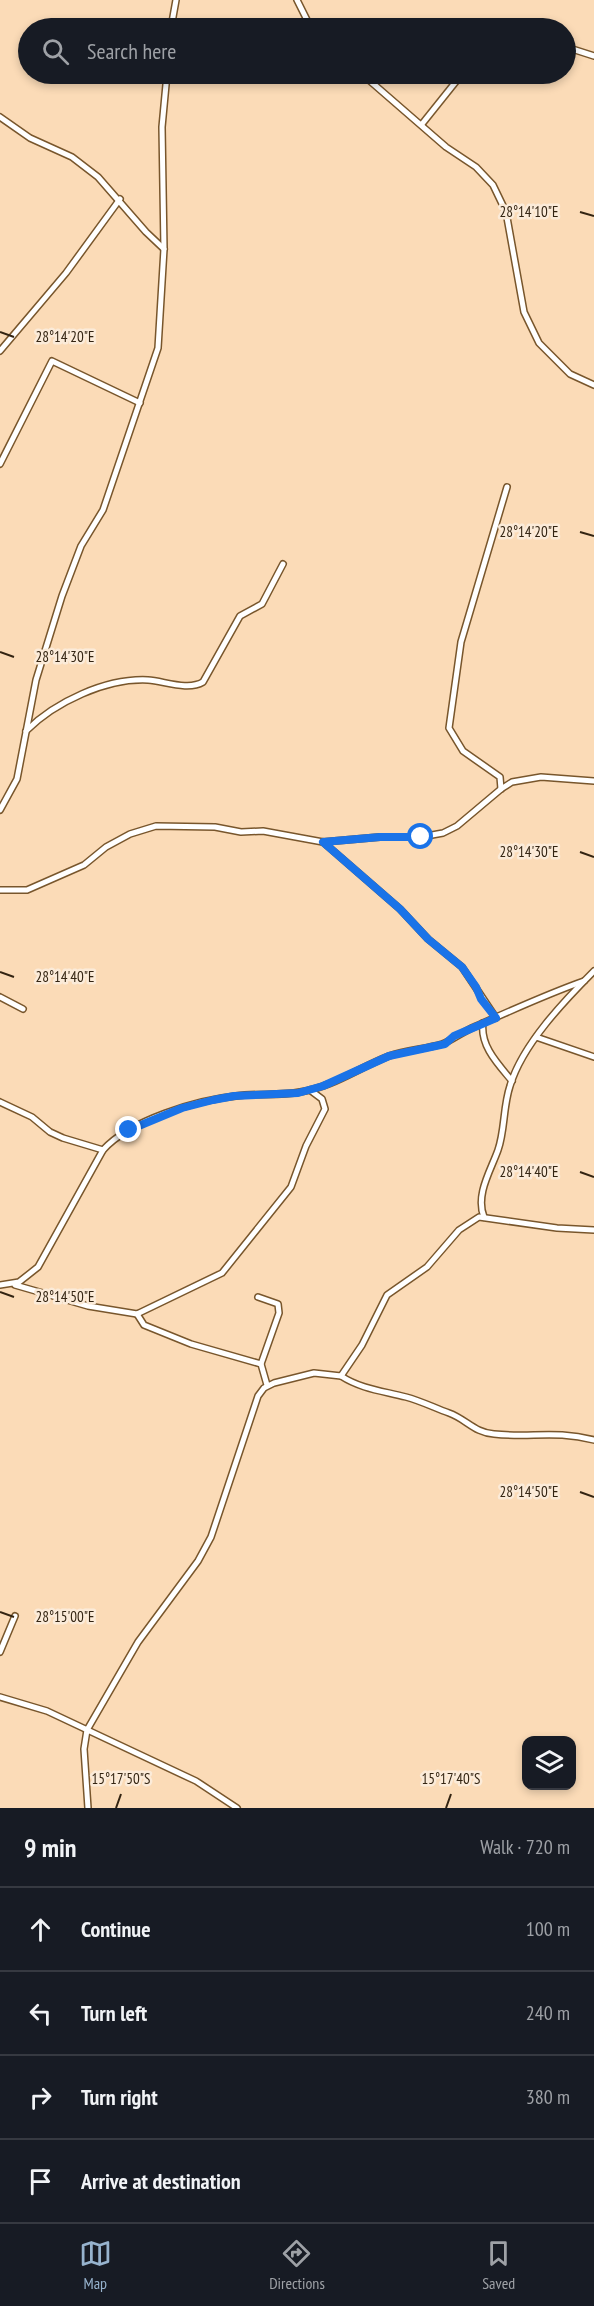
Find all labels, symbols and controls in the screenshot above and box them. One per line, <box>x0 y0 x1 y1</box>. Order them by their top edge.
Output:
search box <box>18 18 576 84</box>
icon: search <box>39 35 72 68</box>
text: Search here <box>87 37 176 65</box>
text: 28°14'10"E <box>499 202 559 221</box>
text: 28°14'20"E <box>35 327 95 346</box>
text: 28°14'20"E <box>499 522 559 541</box>
text: 28°14'30"E <box>35 647 95 666</box>
route start <box>407 823 433 849</box>
text: 28°14'30"E <box>499 842 559 861</box>
text: 28°14'40"E <box>35 967 95 986</box>
route end <box>115 1116 141 1142</box>
text: 28°14'40"E <box>499 1162 559 1181</box>
text: 28°14'50"E <box>35 1287 95 1306</box>
text: 28°14'50"E <box>499 1482 559 1501</box>
text: 28°15'00"E <box>35 1607 95 1626</box>
map controls <box>522 1736 576 1790</box>
button: layers <box>522 1736 576 1790</box>
text: 15°17'50"S <box>91 1769 151 1788</box>
text: 15°17'40"S <box>421 1769 481 1788</box>
text: 9 min <box>24 1831 77 1864</box>
text: Walk · 720 m <box>480 1834 570 1860</box>
icon: ahead <box>24 1913 57 1946</box>
text: Continue <box>81 1915 151 1943</box>
text: 100 m <box>526 1916 570 1942</box>
icon: left <box>24 1997 57 2030</box>
text: Turn left <box>81 1999 147 2027</box>
text: 240 m <box>526 2000 570 2026</box>
icon: right <box>24 2081 57 2114</box>
text: Turn right <box>81 2083 158 2111</box>
text: 380 m <box>526 2084 570 2110</box>
icon: arrive <box>24 2165 57 2198</box>
text: Arrive at destination <box>81 2167 241 2195</box>
tab: Map <box>79 2237 112 2293</box>
tab: Directions <box>269 2237 325 2293</box>
tab: Saved <box>482 2237 515 2293</box>

